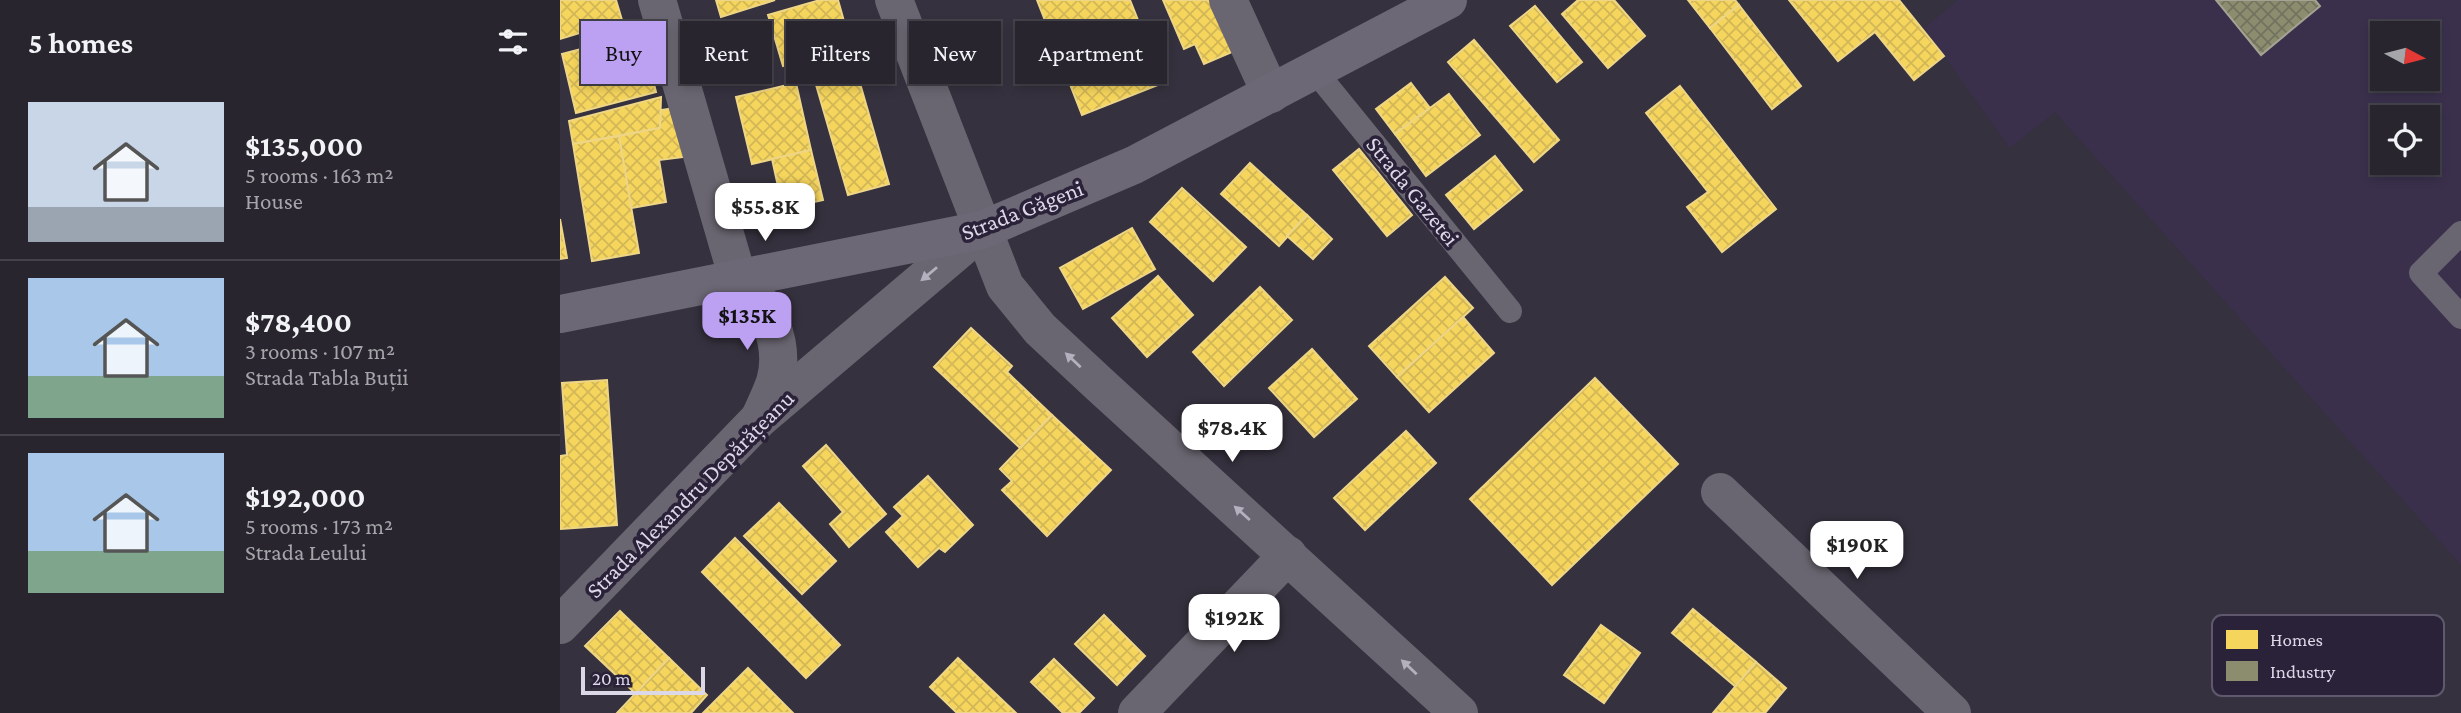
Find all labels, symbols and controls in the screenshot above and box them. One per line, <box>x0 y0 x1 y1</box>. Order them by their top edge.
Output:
chip: Buy <box>581 21 666 84</box>
chip: Rent <box>680 21 772 84</box>
chip: Filters <box>786 21 895 84</box>
chip: New <box>909 21 1001 84</box>
chip: Apartment <box>1015 21 1167 84</box>
north arrow <box>2370 21 2440 91</box>
map controls <box>2370 21 2440 175</box>
icon: filters <box>494 23 532 61</box>
text: 5 homes <box>28 26 133 59</box>
button: locate <box>2370 105 2440 175</box>
text: $135,000 <box>245 129 363 162</box>
icon: home <box>84 130 168 214</box>
street label: Strada Gazetei <box>1361 131 1465 251</box>
text: 5 rooms · 163 m² <box>245 162 394 188</box>
street label: Strada Găgeni <box>957 175 1087 245</box>
pin: $55.8K <box>708 184 822 243</box>
text: House <box>245 188 303 214</box>
text: $55.8K <box>731 193 799 219</box>
one-way arrow <box>921 266 938 281</box>
pin: $135K <box>698 292 796 352</box>
text: $135K <box>718 302 776 328</box>
text: $78,400 <box>245 305 352 338</box>
icon: home <box>84 306 168 390</box>
text: 3 rooms · 107 m² <box>245 338 395 364</box>
one-way arrow <box>1065 351 1082 368</box>
text: Strada Tabla Buții <box>245 364 408 390</box>
street label: Strada Alexandru Depărățeanu <box>581 385 800 604</box>
pin: $78.4K <box>1175 405 1289 464</box>
text: $78.4K <box>1198 414 1266 440</box>
text: $192,000 <box>245 480 365 513</box>
icon: home <box>84 481 168 565</box>
one-way arrow <box>1233 505 1251 521</box>
text: 5 rooms · 173 m² <box>245 513 393 539</box>
pin: $190K <box>1808 522 1906 581</box>
text: $190K <box>1826 531 1888 557</box>
text: Strada Leului <box>245 539 367 565</box>
pin: $192K <box>1185 594 1283 654</box>
text: $192K <box>1205 604 1263 630</box>
legend <box>2212 615 2444 696</box>
text: Homes <box>2270 629 2323 650</box>
one-way arrow <box>1401 659 1418 675</box>
text: Industry <box>2270 661 2336 682</box>
scale bar <box>581 664 705 696</box>
text: 20 m <box>592 668 631 689</box>

